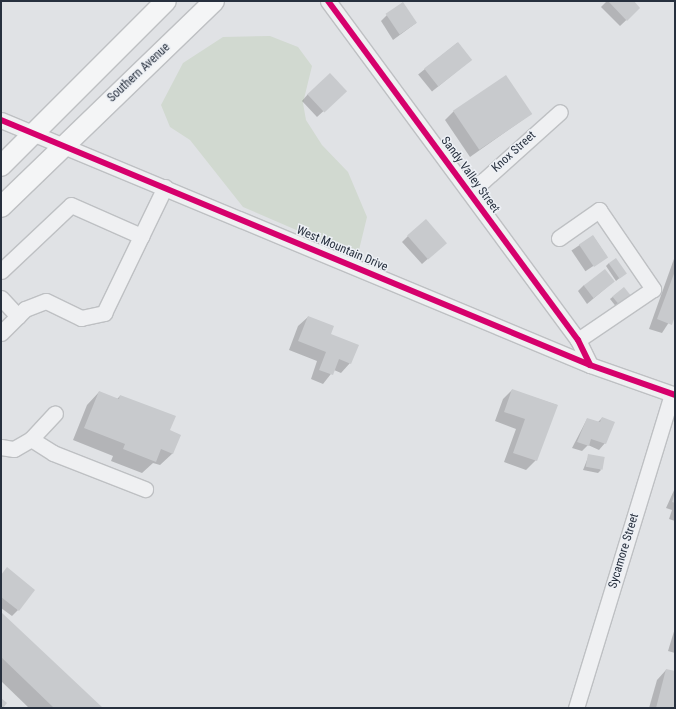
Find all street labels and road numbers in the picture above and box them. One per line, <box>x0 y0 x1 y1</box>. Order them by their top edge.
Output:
street label: Southern Avenue <box>105 41 173 105</box>
street label: Knox Street <box>489 128 539 176</box>
street label: Sandy Valley Street <box>438 134 502 216</box>
street label: West Mountain Drive <box>294 223 390 275</box>
street label: Sycamore Street <box>606 512 642 590</box>

